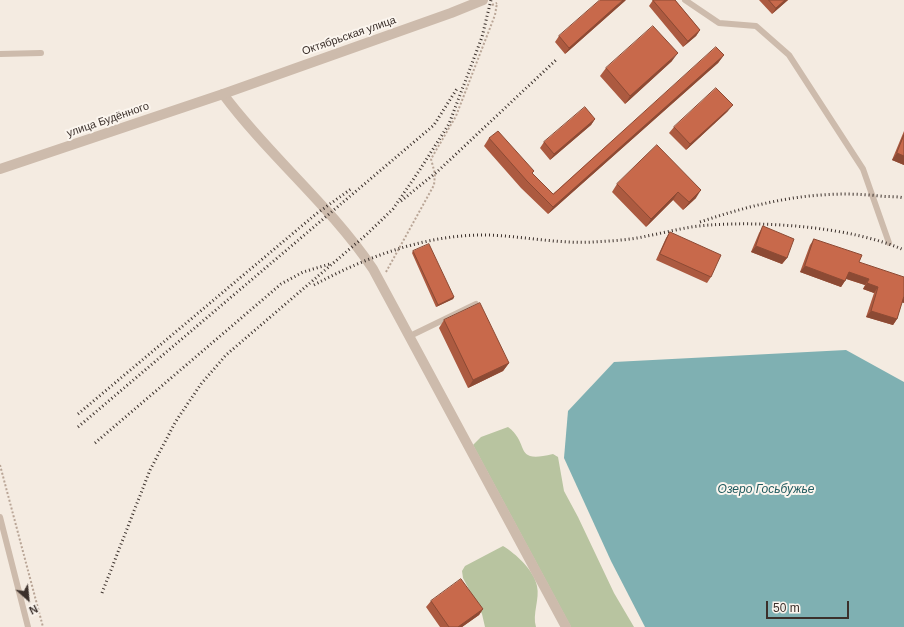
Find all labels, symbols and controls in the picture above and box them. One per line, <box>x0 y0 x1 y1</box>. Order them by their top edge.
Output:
street label: Октябрьская улица <box>300 14 398 58</box>
street label: улица Будённого <box>65 100 151 140</box>
water label: Озеро Госьбужье <box>718 483 814 497</box>
north arrow <box>8 579 48 619</box>
scale bar <box>768 593 851 619</box>
text: 50 m <box>773 601 800 615</box>
text: N <box>27 603 40 617</box>

